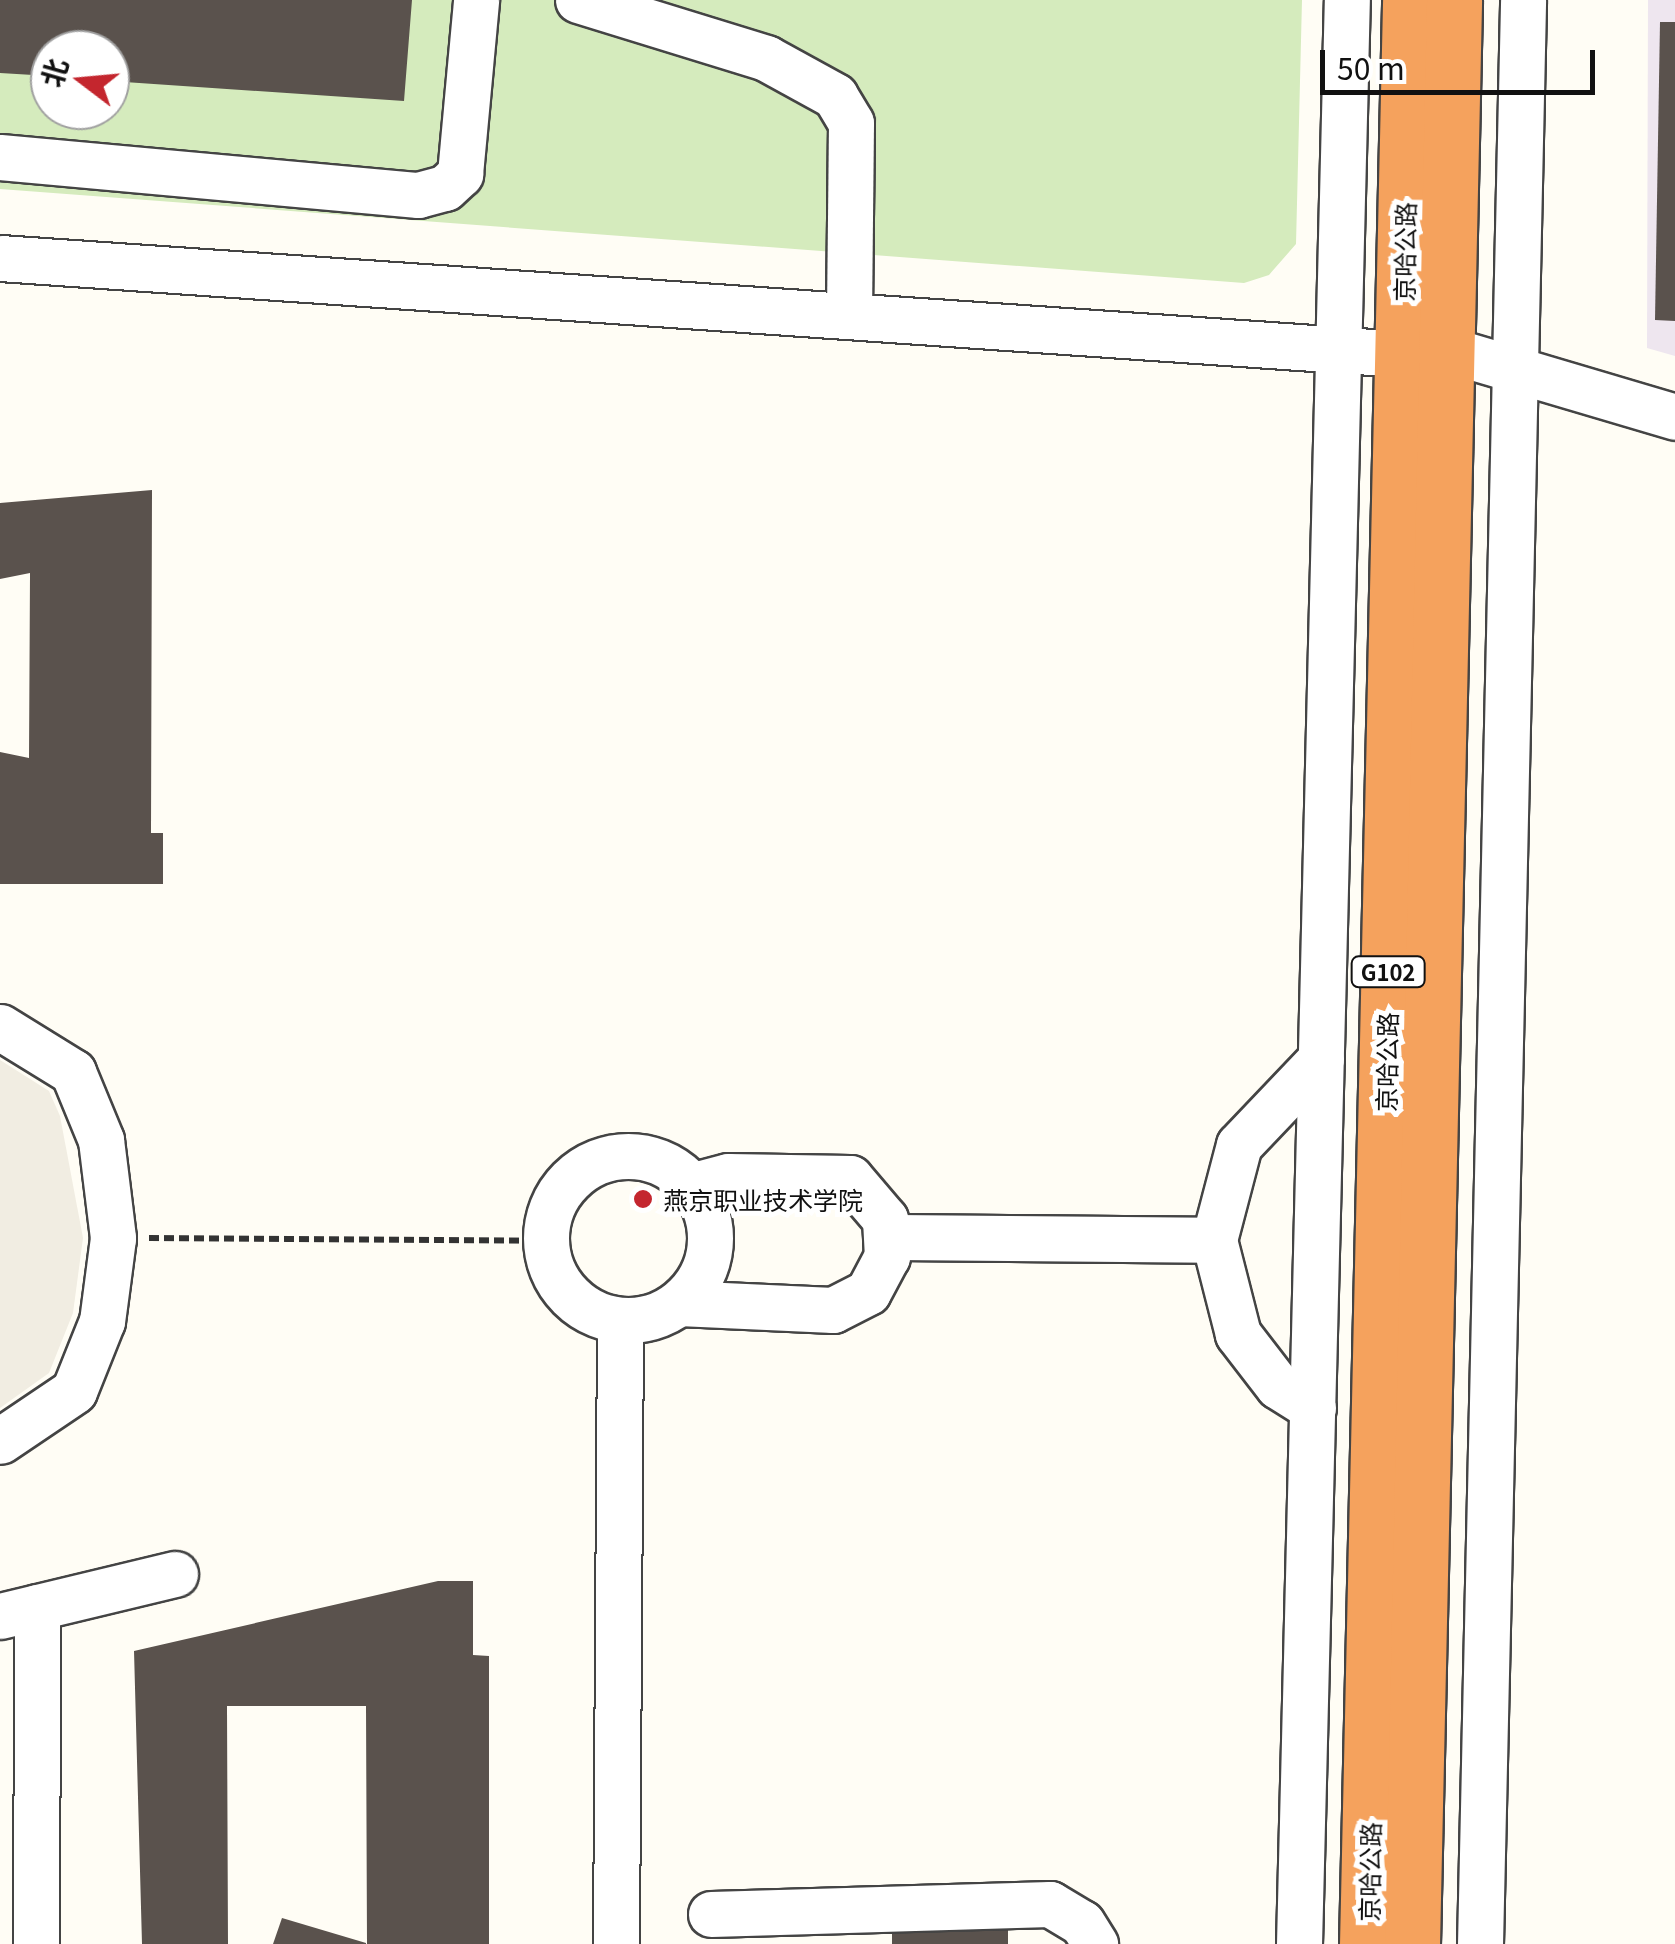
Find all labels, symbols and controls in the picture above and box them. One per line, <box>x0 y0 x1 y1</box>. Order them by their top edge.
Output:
north arrow <box>30 30 130 130</box>
scale bar <box>1325 30 1600 92</box>
text: 50 m <box>1337 45 1405 89</box>
text: 北 <box>30 53 76 91</box>
street label: 京哈公路 <box>1388 202 1420 302</box>
road number: G102 <box>1350 955 1426 989</box>
street label: 京哈公路 <box>1370 1012 1402 1112</box>
place label: 燕京职业技术学院 <box>663 1184 863 1214</box>
marker: 燕京职业技术学院 <box>632 1188 654 1210</box>
street label: 京哈公路 <box>1353 1822 1385 1922</box>

